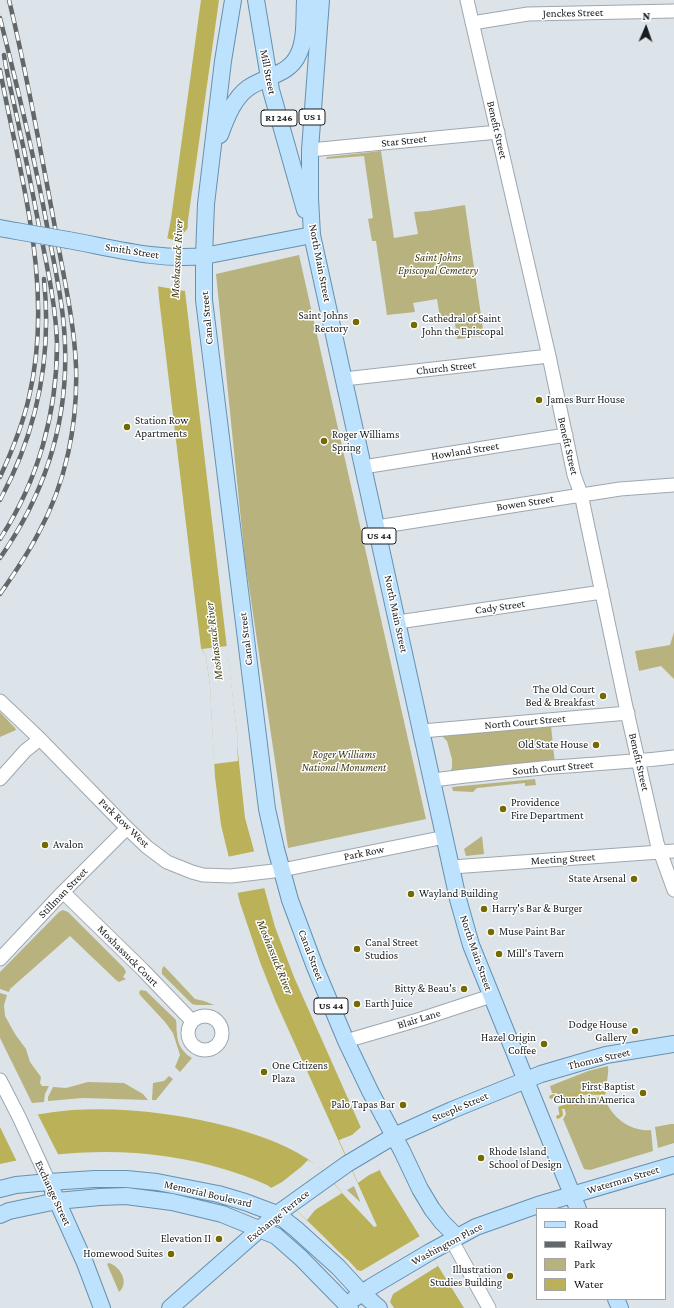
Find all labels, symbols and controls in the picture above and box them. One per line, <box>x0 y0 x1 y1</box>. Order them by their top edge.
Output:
street label: Jenckes Street <box>543 6 603 20</box>
north arrow <box>626 8 666 48</box>
text: N <box>642 10 650 22</box>
street label: Mill Street <box>257 48 279 96</box>
street label: Benefit Street <box>484 100 510 160</box>
road number: US 1 <box>299 109 325 125</box>
road number: RI 246 <box>261 110 297 126</box>
street label: Star Street <box>381 132 427 150</box>
water label: Moshassuck River <box>168 219 186 299</box>
street label: North Main Street <box>306 223 334 303</box>
street label: Smith Street <box>104 240 160 262</box>
park label: Saint Johns Episcopal Cemetery <box>398 251 478 277</box>
street label: Canal Street <box>198 291 216 345</box>
place label: Saint Johns Rectory <box>298 309 348 335</box>
place label: Cathedral of Saint John the Episcopal <box>422 312 504 338</box>
marker: Saint Johns Rectory <box>351 317 361 327</box>
marker: Cathedral of Saint John the Episcopal <box>409 320 419 330</box>
street label: Church Street <box>415 358 477 378</box>
place label: James Burr House <box>547 393 625 407</box>
marker: James Burr House <box>534 395 544 405</box>
place label: Station Row Apartments <box>135 414 188 440</box>
street label: Benefit Street <box>555 416 581 476</box>
marker: Station Row Apartments <box>122 422 132 432</box>
place label: Roger Williams Spring <box>332 428 399 454</box>
marker: Roger Williams Spring <box>319 436 329 446</box>
street label: Howland Street <box>430 439 500 463</box>
street label: Bowen Street <box>495 492 555 514</box>
road number: US 44 <box>362 528 396 544</box>
street label: North Main Street <box>381 574 411 654</box>
street label: Cady Street <box>474 597 526 617</box>
water label: Moshassuck River <box>202 601 226 681</box>
street label: Canal Street <box>236 612 256 666</box>
place label: The Old Court Bed & Breakfast <box>525 683 595 709</box>
marker: The Old Court Bed & Breakfast <box>598 691 608 701</box>
street label: North Court Street <box>484 712 566 732</box>
street label: Benefit Street <box>626 732 652 792</box>
place label: Old State House <box>518 738 588 752</box>
marker: Old State House <box>591 740 601 750</box>
park label: Roger Williams National Monument <box>302 748 386 774</box>
street label: South Court Street <box>512 758 594 778</box>
street label: Park Row West <box>96 795 152 851</box>
place label: Providence Fire Department <box>511 796 584 822</box>
marker: Providence Fire Department <box>498 804 508 814</box>
place label: Avalon <box>53 838 83 852</box>
marker: Avalon <box>40 840 50 850</box>
street label: Park Row <box>343 843 385 863</box>
street label: Meeting Street <box>530 850 596 868</box>
street label: Stillman Street <box>36 865 90 921</box>
place label: State Arsenal <box>569 872 626 886</box>
marker: State Arsenal <box>629 874 639 884</box>
place label: Wayland Building <box>419 887 498 901</box>
marker: Wayland Building <box>406 889 416 899</box>
place label: Harry's Bar & Burger <box>492 902 582 916</box>
marker: Harry's Bar & Burger <box>479 904 489 914</box>
street label: North Main Street <box>457 914 495 992</box>
water label: Moshassuck River <box>254 918 296 996</box>
street label: Moshassuck Court <box>95 923 161 989</box>
place label: Muse Paint Bar <box>499 925 565 939</box>
marker: Muse Paint Bar <box>486 927 496 937</box>
street label: Canal Street <box>295 928 327 982</box>
place label: Canal Street Studios <box>365 936 418 962</box>
marker: Canal Street Studios <box>352 944 362 954</box>
place label: Mill's Tavern <box>507 947 564 961</box>
marker: Mill's Tavern <box>494 949 504 959</box>
place label: Bitty & Beau's <box>394 982 456 996</box>
marker: Bitty & Beau's <box>459 984 469 994</box>
place label: Earth Juice <box>365 997 413 1011</box>
road number: US 44 <box>314 998 348 1014</box>
marker: Earth Juice <box>352 999 362 1009</box>
street label: Blair Lane <box>396 1006 442 1032</box>
place label: Dodge House Gallery <box>569 1018 627 1044</box>
marker: Dodge House Gallery <box>630 1026 640 1036</box>
place label: Hazel Origin Coffee <box>481 1031 536 1057</box>
marker: Hazel Origin Coffee <box>539 1039 549 1049</box>
street label: Thomas Street <box>567 1045 631 1073</box>
place label: One Citizens Plaza <box>272 1059 328 1085</box>
marker: One Citizens Plaza <box>259 1067 269 1077</box>
place label: First Baptist Church in America <box>553 1080 635 1106</box>
marker: First Baptist Church in America <box>638 1088 648 1098</box>
street label: Steeple Street <box>430 1089 490 1125</box>
place label: Palo Tapas Bar <box>331 1098 395 1112</box>
marker: Palo Tapas Bar <box>398 1100 408 1110</box>
place label: Rhode Island School of Design <box>489 1145 562 1171</box>
marker: Rhode Island School of Design <box>476 1153 486 1163</box>
street label: Exchange Street <box>32 1158 74 1228</box>
street label: Waterman Street <box>585 1163 661 1197</box>
street label: Memorial Boulevard <box>163 1177 253 1211</box>
street label: Exchange Terrace <box>244 1187 312 1245</box>
legend <box>536 1208 666 1300</box>
text: Road <box>574 1217 598 1231</box>
street label: Washington Place <box>409 1220 485 1268</box>
place label: Elevation II <box>161 1232 211 1246</box>
marker: Elevation II <box>214 1234 224 1244</box>
text: Railway <box>574 1237 612 1251</box>
place label: Homewood Suites <box>83 1247 163 1261</box>
marker: Homewood Suites <box>166 1249 176 1259</box>
text: Park <box>574 1257 595 1271</box>
place label: Illustration Studies Building <box>430 1263 502 1289</box>
marker: Illustration Studies Building <box>505 1271 515 1281</box>
text: Water <box>574 1277 603 1291</box>

